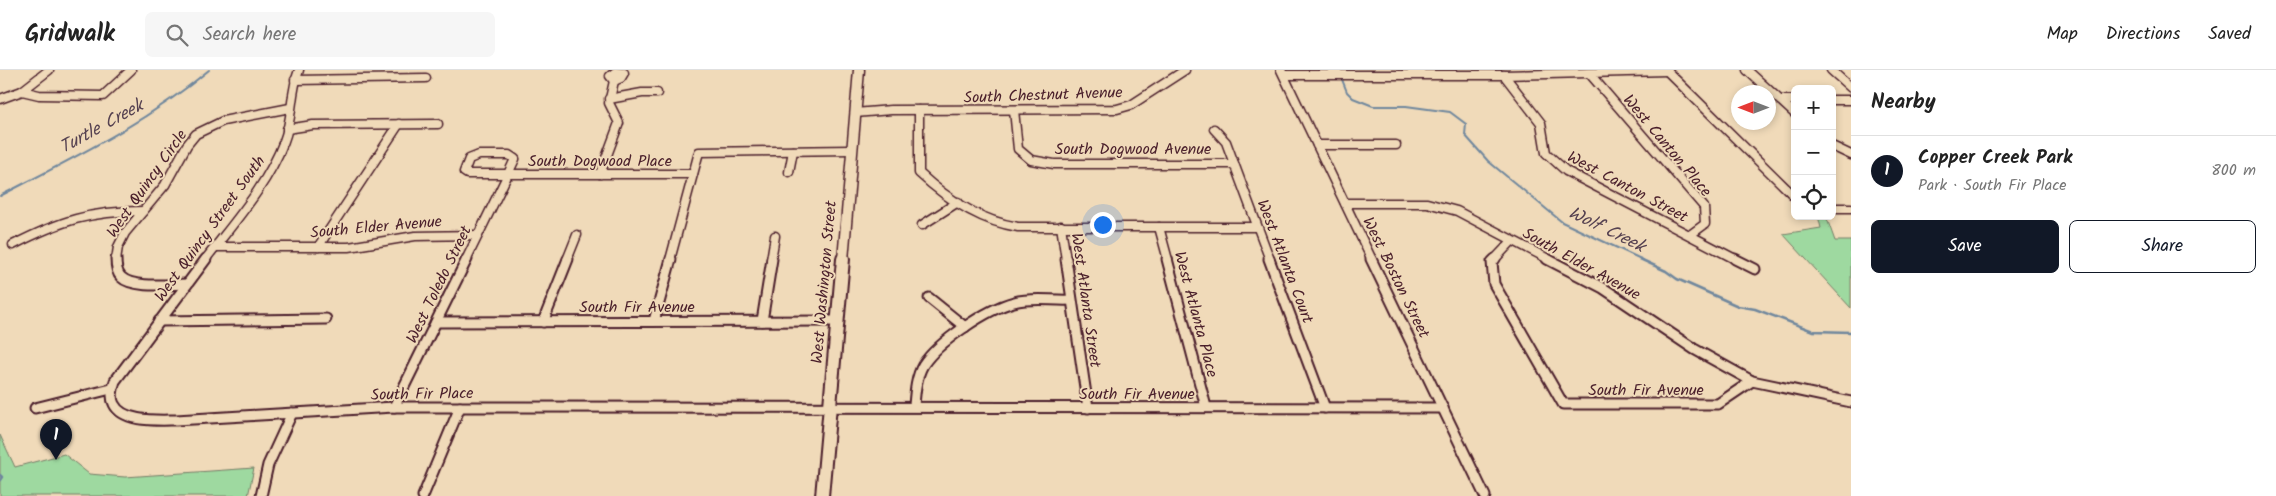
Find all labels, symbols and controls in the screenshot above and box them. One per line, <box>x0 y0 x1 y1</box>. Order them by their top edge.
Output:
search box <box>145 12 495 57</box>
text: Gridwalk <box>25 15 115 54</box>
text: Search here <box>203 20 296 50</box>
text: Map <box>2046 20 2078 49</box>
text: Directions <box>2106 20 2180 49</box>
text: Saved <box>2208 20 2251 49</box>
icon: search <box>163 21 191 49</box>
street label: South Chestnut Avenue <box>963 80 1123 111</box>
north arrow <box>1731 85 1776 130</box>
map controls <box>1791 85 1836 220</box>
button: + <box>1791 85 1836 130</box>
text: Nearby <box>1871 86 1936 119</box>
street label: West Canton Place <box>1616 89 1717 203</box>
water label: Turtle Creek <box>54 91 151 162</box>
street label: West Quincy Circle <box>100 125 194 243</box>
button: − <box>1791 130 1836 175</box>
street label: South Dogwood Avenue <box>1055 137 1211 162</box>
text: Copper Creek Park <box>1918 143 2073 173</box>
street label: West Canton Street <box>1562 145 1693 230</box>
street label: South Dogwood Place <box>528 149 672 174</box>
street label: West Quincy Street South <box>148 150 272 307</box>
text: 1 <box>1885 158 1889 183</box>
text: 800 m <box>2211 158 2256 183</box>
text: Park · South Fir Place <box>1918 173 2067 198</box>
button: locate <box>1791 175 1836 220</box>
street label: West Atlanta Court <box>1249 196 1320 328</box>
street label: West Washington Street <box>805 199 844 365</box>
water label: Wolf Creek <box>1563 199 1652 262</box>
street label: South Elder Avenue <box>309 209 443 246</box>
your location <box>1090 212 1116 238</box>
street label: West Boston Street <box>1355 213 1436 343</box>
button: Save <box>1871 220 2059 273</box>
button: Share <box>2069 220 2256 273</box>
street label: West Toledo Street <box>400 221 479 348</box>
street label: South Elder Avenue <box>1518 221 1645 307</box>
street label: West Atlanta Street <box>1064 231 1107 370</box>
street label: West Atlanta Place <box>1167 249 1224 380</box>
street label: South Fir Avenue <box>579 295 695 320</box>
street label: South Fir Avenue <box>1588 378 1704 403</box>
street label: South Fir Place <box>370 381 474 408</box>
street label: South Fir Avenue <box>1079 382 1195 407</box>
pin: 1 <box>40 419 72 460</box>

